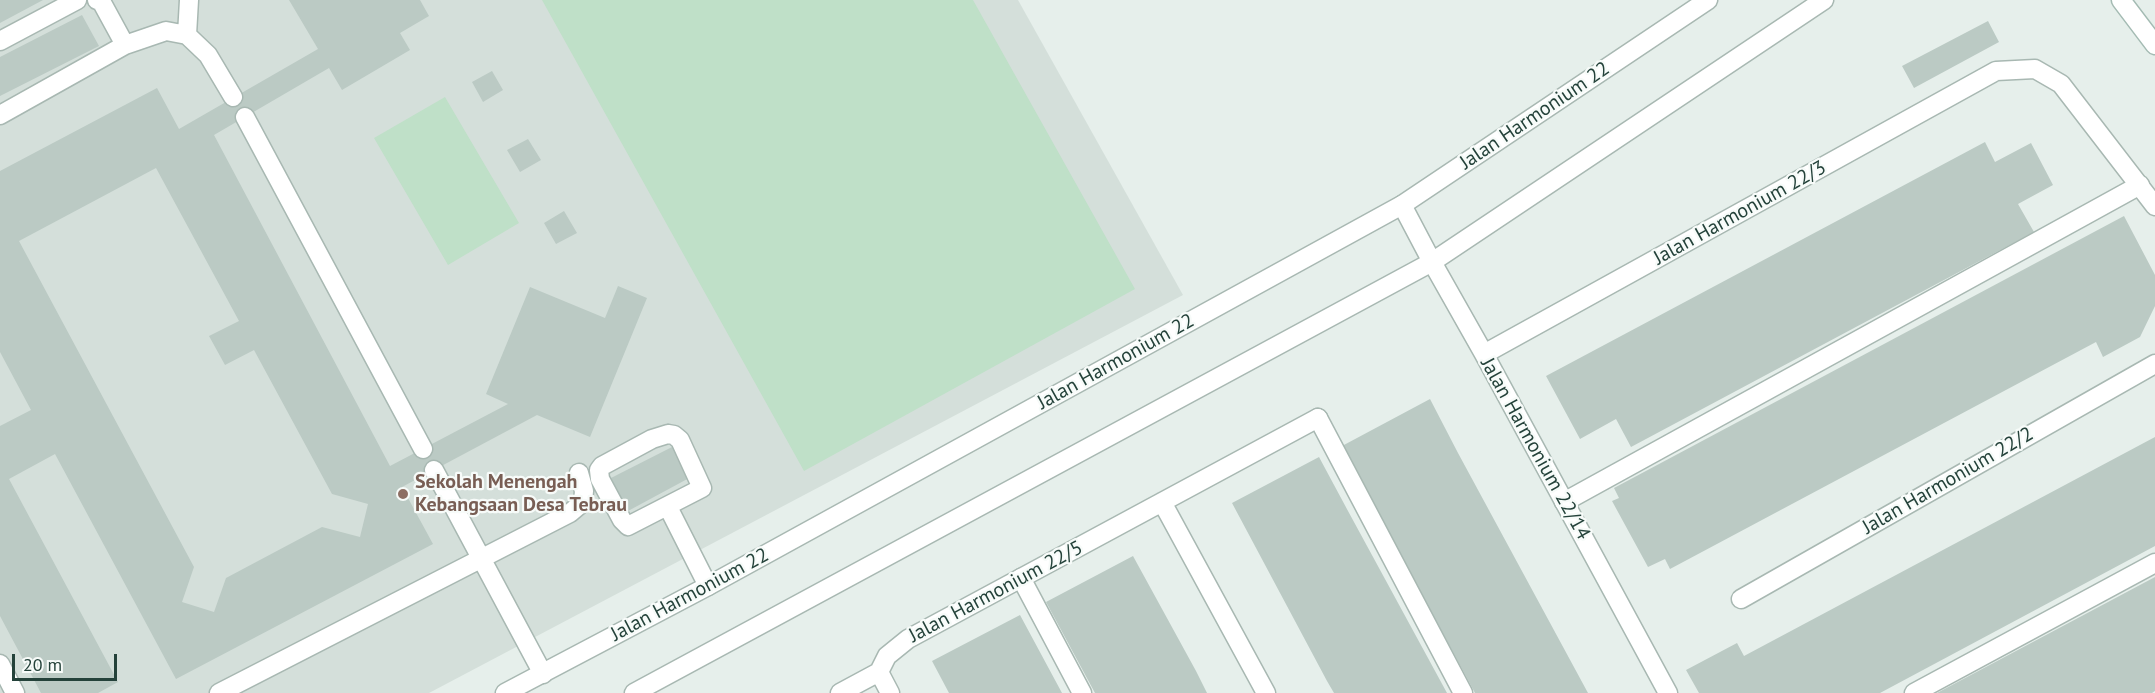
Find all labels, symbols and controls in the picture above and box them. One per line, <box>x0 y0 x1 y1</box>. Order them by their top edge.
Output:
street label: Jalan Harmonium 22 <box>1456 57 1614 175</box>
street label: Jalan Harmonium 22/3 <box>1650 156 1830 270</box>
street label: Jalan Harmonium 22 <box>1033 309 1199 415</box>
street label: Jalan Harmonium 22/14 <box>1475 354 1595 544</box>
street label: Jalan Harmonium 22/2 <box>1858 422 2038 540</box>
place label: Sekolah Menengah Kebangsaan Desa Tebrau <box>415 470 627 517</box>
marker: Sekolah Menengah Kebangsaan Desa Tebrau <box>396 487 410 501</box>
street label: Jalan Harmonium 22/5 <box>905 536 1087 648</box>
street label: Jalan Harmonium 22 <box>607 543 773 647</box>
scale bar <box>15 642 120 680</box>
text: 20 m <box>23 653 62 676</box>

